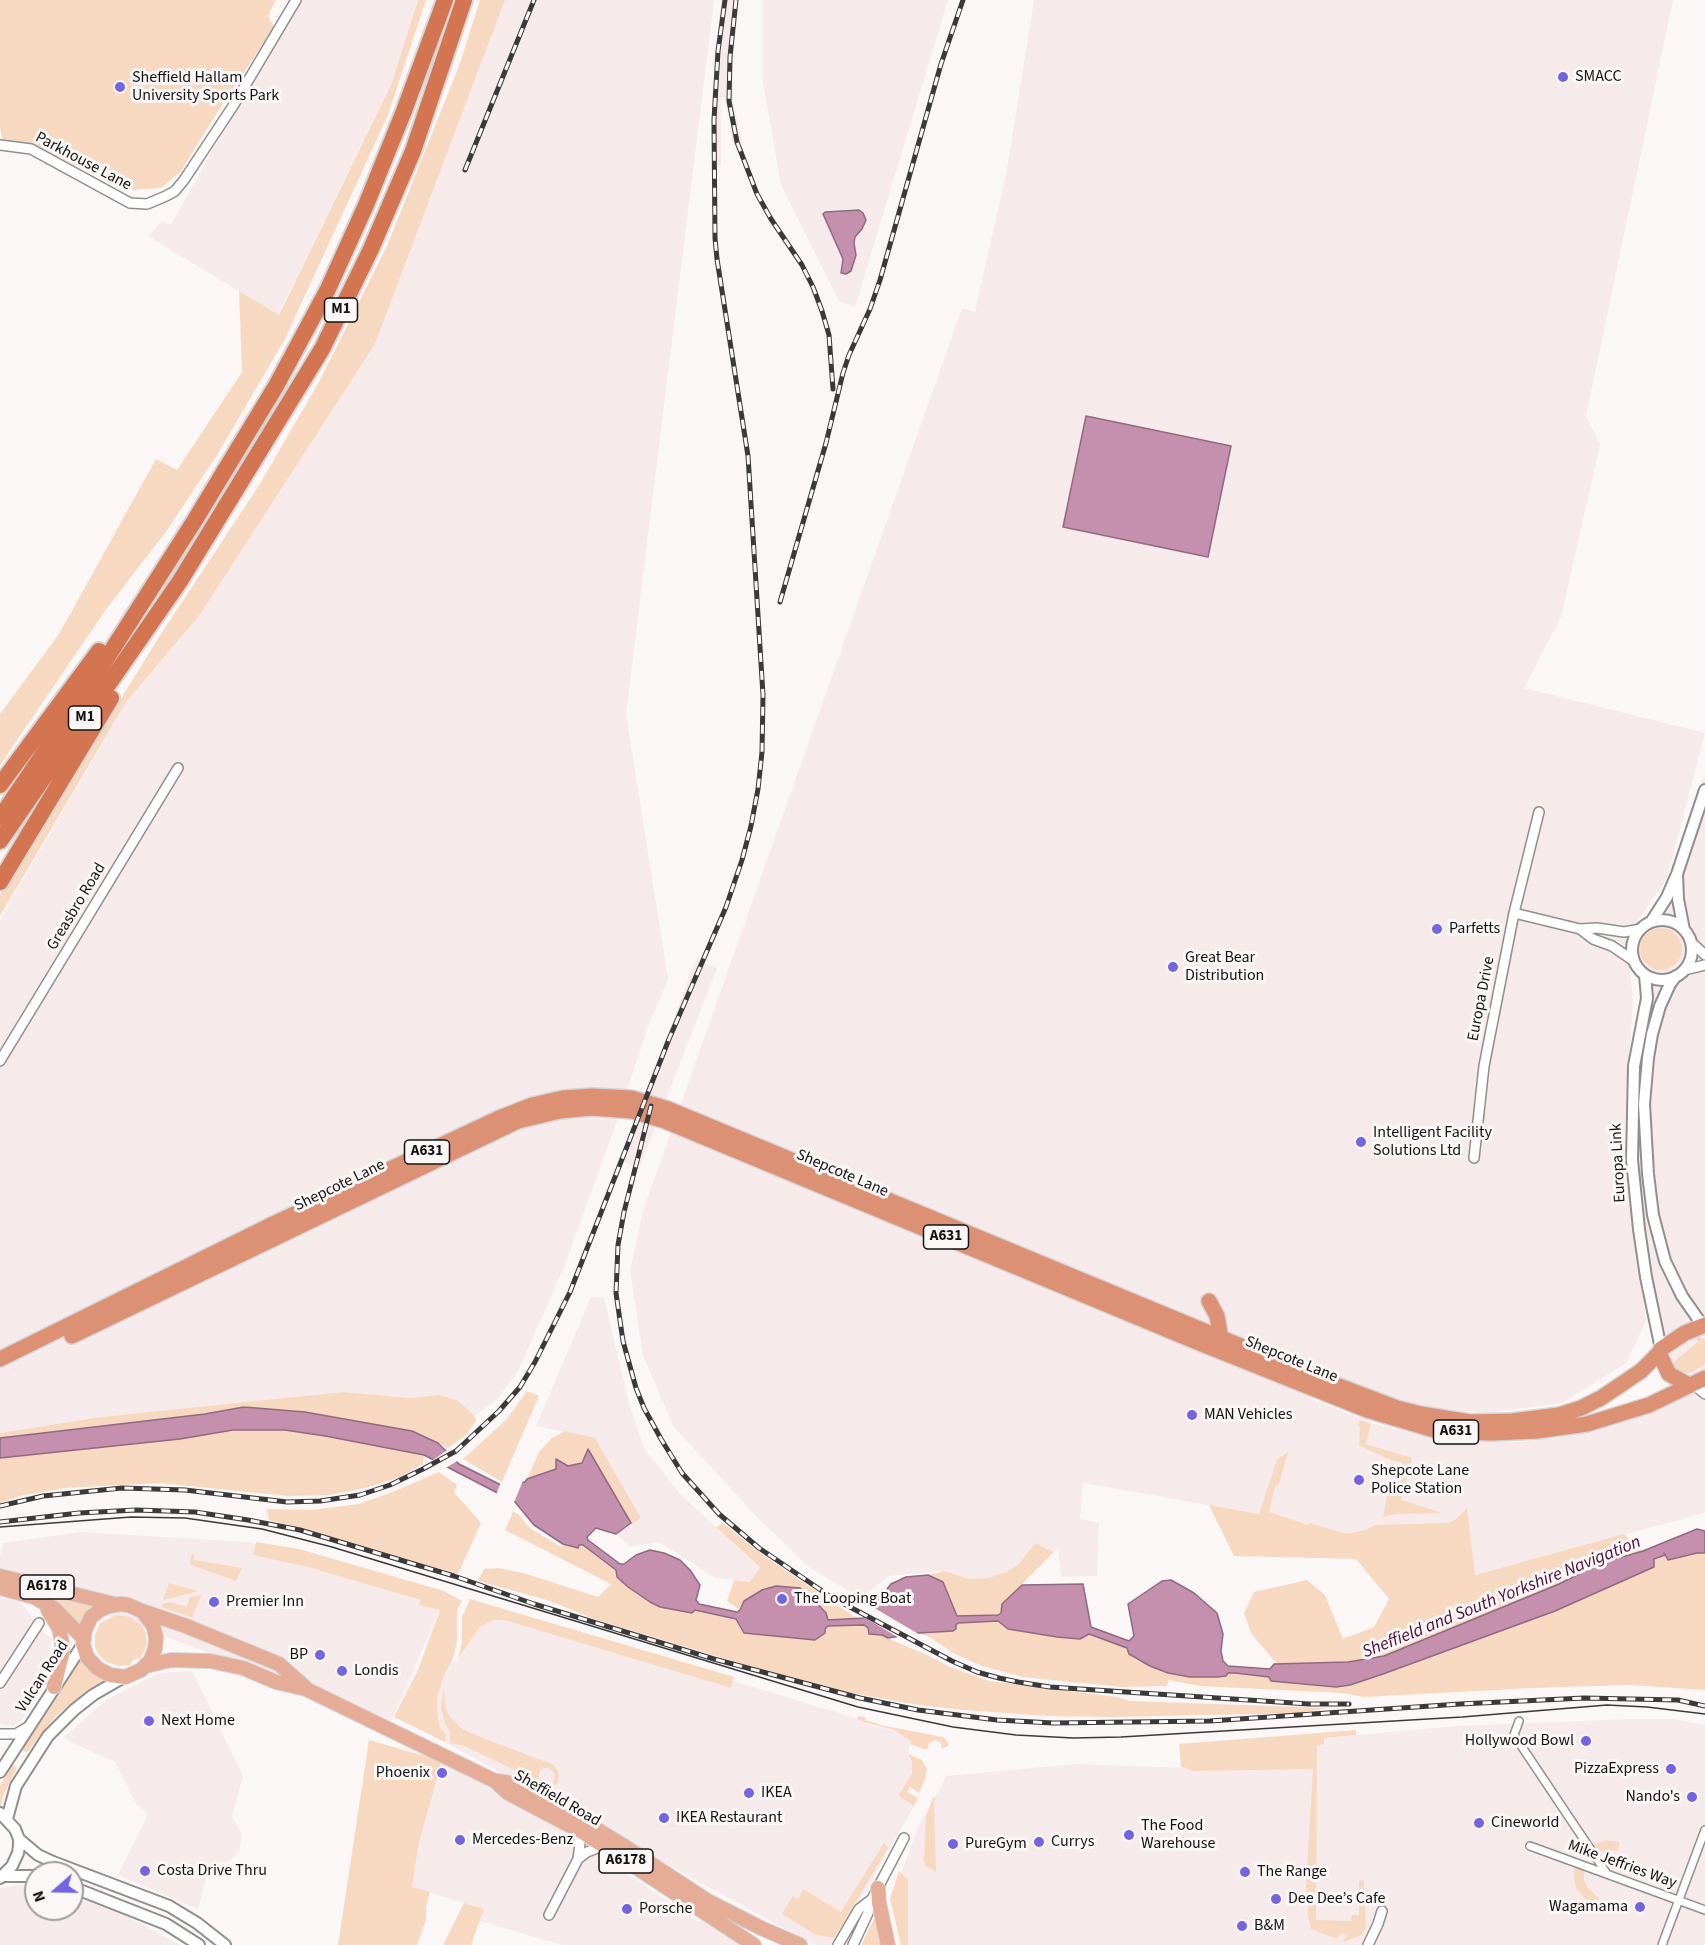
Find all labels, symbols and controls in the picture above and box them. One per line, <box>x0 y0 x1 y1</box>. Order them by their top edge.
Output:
place label: SMACC <box>1575 67 1622 87</box>
place label: Sheffield Hallam University Sports Park <box>132 68 279 106</box>
marker: SMACC <box>1556 70 1570 84</box>
marker: Sheffield Hallam University Sports Park <box>113 80 127 94</box>
street label: Parkhouse Lane <box>32 129 134 195</box>
road number: M1 <box>324 298 358 322</box>
road number: M1 <box>68 706 101 730</box>
street label: Greasbro Road <box>43 860 111 954</box>
place label: Parfetts <box>1449 919 1500 939</box>
marker: Parfetts <box>1430 922 1444 936</box>
place label: Great Bear Distribution <box>1185 948 1264 986</box>
street label: Europa Drive <box>1464 955 1500 1043</box>
marker: Great Bear Distribution <box>1166 960 1180 974</box>
place label: Intelligent Facility Solutions Ltd <box>1373 1123 1492 1161</box>
street label: Europa Link <box>1607 1123 1631 1203</box>
marker: Intelligent Facility Solutions Ltd <box>1354 1135 1368 1149</box>
road number: A631 <box>404 1140 450 1164</box>
street label: Shepcote Lane <box>793 1146 891 1202</box>
street label: Shepcote Lane <box>292 1156 388 1216</box>
road number: A631 <box>924 1225 968 1249</box>
street label: Shepcote Lane <box>1242 1333 1340 1387</box>
place label: MAN Vehicles <box>1204 1405 1292 1425</box>
marker: MAN Vehicles <box>1185 1408 1199 1422</box>
road number: A631 <box>1434 1420 1478 1444</box>
place label: Shepcote Lane Police Station <box>1371 1461 1469 1499</box>
marker: Shepcote Lane Police Station <box>1352 1473 1366 1487</box>
water label: Sheffield and South Yorkshire Navigation <box>1360 1532 1644 1664</box>
road number: A6178 <box>20 1575 74 1599</box>
place label: The Looping Boat <box>794 1589 911 1609</box>
place label: Premier Inn <box>226 1592 304 1612</box>
marker: The Looping Boat <box>775 1592 789 1606</box>
marker: Premier Inn <box>207 1595 221 1609</box>
street label: Vulcan Road <box>13 1637 73 1717</box>
place label: BP <box>290 1645 308 1665</box>
marker: BP <box>313 1648 327 1662</box>
place label: Londis <box>354 1661 399 1681</box>
marker: Londis <box>335 1664 349 1678</box>
place label: Next Home <box>161 1711 235 1731</box>
marker: Next Home <box>142 1714 156 1728</box>
place label: Hollywood Bowl <box>1465 1731 1574 1751</box>
marker: Hollywood Bowl <box>1579 1734 1593 1748</box>
place label: PizzaExpress <box>1574 1759 1659 1779</box>
marker: PizzaExpress <box>1664 1762 1678 1776</box>
place label: Phoenix <box>376 1763 430 1783</box>
marker: Phoenix <box>435 1766 449 1780</box>
street label: Sheffield Road <box>510 1766 604 1832</box>
place label: IKEA <box>761 1783 792 1803</box>
marker: IKEA <box>742 1786 756 1800</box>
place label: Nando's <box>1625 1787 1680 1807</box>
marker: Nando's <box>1685 1790 1699 1804</box>
place label: IKEA Restaurant <box>676 1808 782 1828</box>
marker: IKEA Restaurant <box>657 1811 671 1825</box>
place label: Cineworld <box>1491 1813 1559 1833</box>
place label: The Food Warehouse <box>1141 1816 1215 1854</box>
marker: Cineworld <box>1472 1816 1486 1830</box>
marker: The Food Warehouse <box>1122 1828 1136 1842</box>
place label: Mercedes-Benz <box>472 1830 573 1850</box>
place label: Currys <box>1051 1832 1094 1852</box>
marker: Mercedes-Benz <box>453 1833 467 1847</box>
place label: PureGym <box>965 1834 1027 1854</box>
marker: Currys <box>1032 1835 1046 1849</box>
street label: Mike Jeffries Way <box>1565 1836 1679 1894</box>
marker: PureGym <box>946 1837 960 1851</box>
road number: A6178 <box>599 1849 653 1873</box>
north arrow <box>24 1861 84 1921</box>
place label: Costa Drive Thru <box>157 1861 267 1881</box>
place label: The Range <box>1257 1862 1327 1882</box>
marker: Costa Drive Thru <box>138 1864 152 1878</box>
marker: The Range <box>1238 1865 1252 1879</box>
text: N <box>27 1888 51 1905</box>
place label: Dee Dee’s Cafe <box>1288 1889 1385 1909</box>
marker: Dee Dee’s Cafe <box>1269 1892 1283 1906</box>
place label: Wagamama <box>1549 1897 1628 1917</box>
place label: Porsche <box>639 1899 692 1919</box>
marker: Wagamama <box>1633 1900 1647 1914</box>
marker: Porsche <box>620 1902 634 1916</box>
place label: B&M <box>1254 1916 1285 1936</box>
marker: B&M <box>1235 1919 1249 1933</box>

